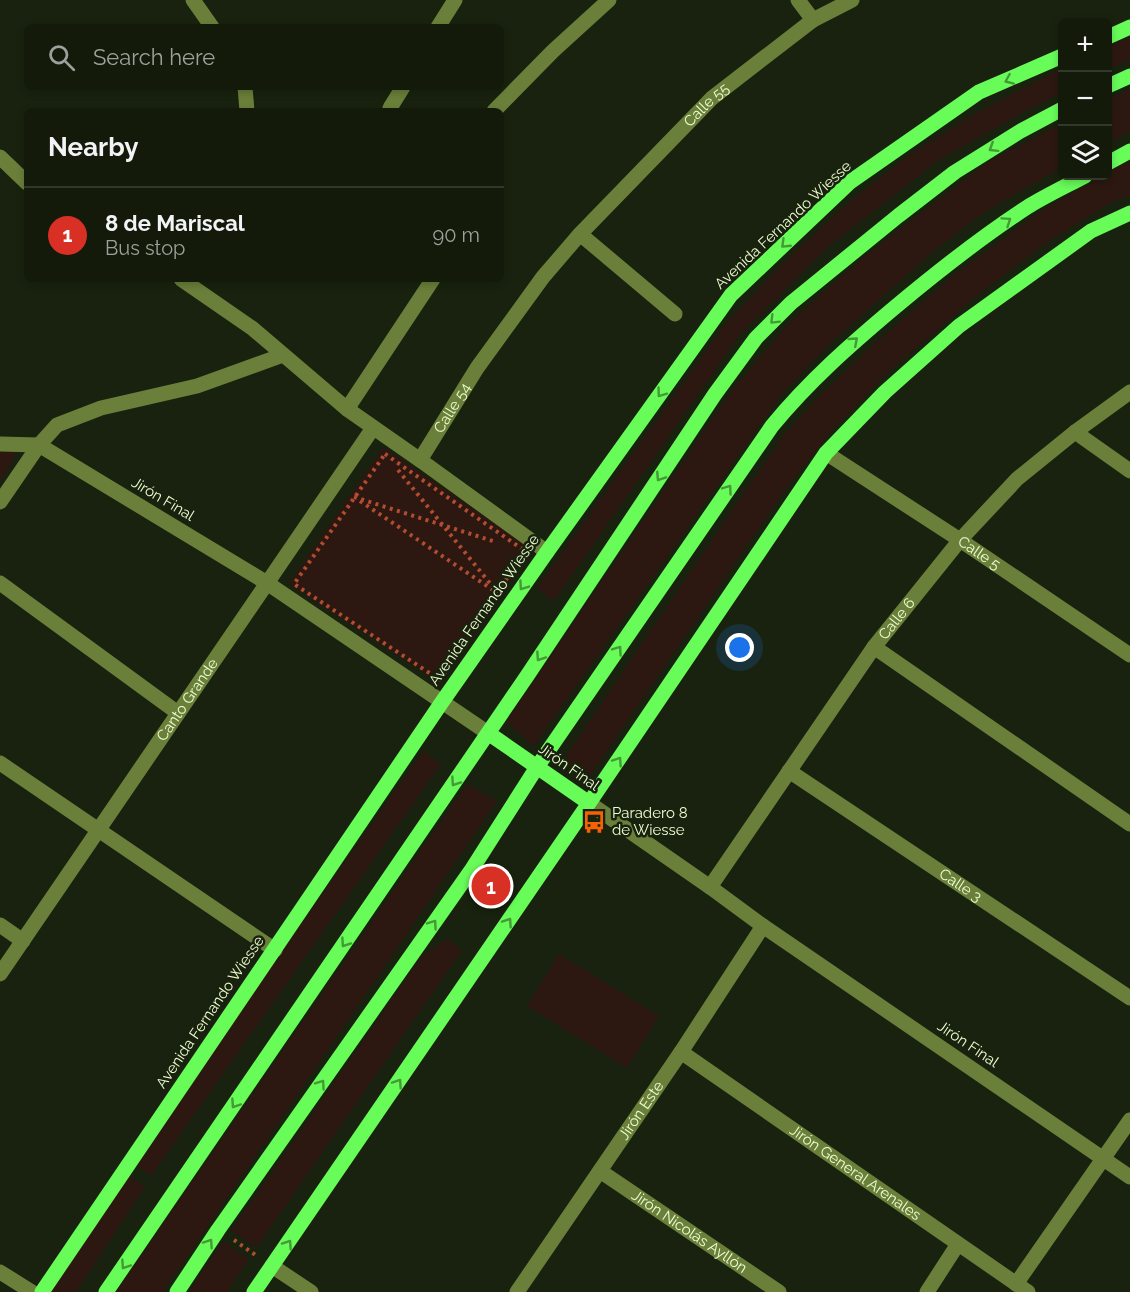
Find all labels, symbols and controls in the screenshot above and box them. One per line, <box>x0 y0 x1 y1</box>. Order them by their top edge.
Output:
map controls <box>1058 18 1112 180</box>
button: + <box>1058 18 1112 72</box>
search box <box>24 24 504 90</box>
icon: search <box>45 41 78 74</box>
text: Search here <box>93 44 215 70</box>
one-way arrow <box>1004 72 1015 84</box>
button: − <box>1058 72 1112 126</box>
street label: Calle 55 <box>680 79 733 131</box>
button: layers <box>1058 126 1112 180</box>
text: Nearby <box>48 132 138 162</box>
one-way arrow <box>989 141 999 153</box>
street label: Avenida Fernando Wiesse <box>711 157 855 293</box>
text: 8 de Mariscal <box>105 210 245 236</box>
one-way arrow <box>1001 217 1012 228</box>
text: 1 <box>63 223 72 247</box>
text: 90 m <box>433 223 480 247</box>
text: Bus stop <box>105 236 185 260</box>
one-way arrow <box>781 236 792 247</box>
one-way arrow <box>771 313 781 324</box>
one-way arrow <box>847 337 858 348</box>
street label: Calle 54 <box>430 380 475 436</box>
one-way arrow <box>657 386 668 397</box>
one-way arrow <box>656 471 667 482</box>
street label: Jirón Final <box>128 473 198 525</box>
one-way arrow <box>721 485 732 496</box>
street label: Avenida Fernando Wiesse <box>425 531 543 689</box>
street label: Calle 5 <box>955 532 1004 574</box>
one-way arrow <box>519 579 530 590</box>
street label: Calle 6 <box>875 594 919 643</box>
your location <box>725 633 754 662</box>
one-way arrow <box>611 645 622 656</box>
one-way arrow <box>536 650 547 661</box>
street label: Canto Grande <box>153 655 222 745</box>
street label: Jirón Final <box>535 740 604 795</box>
one-way arrow <box>611 757 622 768</box>
one-way arrow <box>451 775 462 786</box>
place label: Paradero 8 de Wiesse <box>612 804 688 839</box>
bus stop icon: Paradero 8 de Wiesse <box>581 809 607 835</box>
pin: 1 <box>472 864 510 908</box>
street label: Calle 3 <box>936 865 985 906</box>
one-way arrow <box>501 918 512 929</box>
one-way arrow <box>426 920 437 931</box>
street label: Avenida Fernando Wiesse <box>152 932 268 1092</box>
one-way arrow <box>341 936 352 947</box>
street label: Jirón Final <box>934 1017 1003 1072</box>
street label: Jirón Este <box>615 1077 668 1143</box>
one-way arrow <box>391 1078 402 1089</box>
one-way arrow <box>314 1079 325 1090</box>
one-way arrow <box>231 1097 242 1108</box>
street label: Jirón General Arenales <box>786 1121 925 1224</box>
street label: Jirón Nicolás Ayllón <box>628 1186 751 1277</box>
one-way arrow <box>202 1239 213 1250</box>
one-way arrow <box>280 1239 291 1250</box>
one-way arrow <box>121 1258 132 1269</box>

